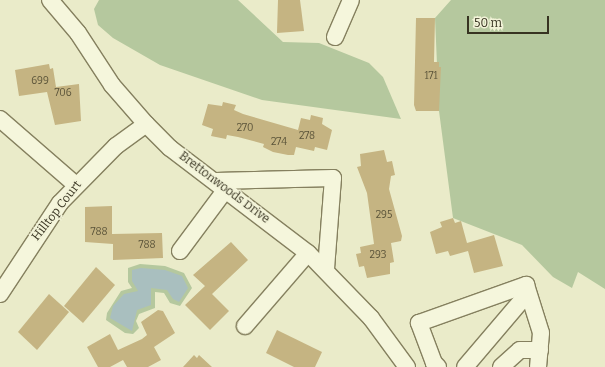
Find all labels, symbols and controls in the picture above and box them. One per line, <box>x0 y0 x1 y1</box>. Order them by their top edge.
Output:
scale bar <box>469 8 551 34</box>
text: 50 m <box>474 16 502 30</box>
house number: 171 <box>424 71 438 83</box>
house number: 699 <box>31 76 49 88</box>
house number: 706 <box>54 88 72 100</box>
house number: 270 <box>237 123 253 135</box>
house number: 278 <box>299 131 315 143</box>
house number: 274 <box>271 137 287 149</box>
street label: Brettonwoods Drive <box>176 149 272 227</box>
street label: Hilltop Court <box>29 178 85 244</box>
house number: 295 <box>376 210 392 222</box>
house number: 788 <box>91 227 107 239</box>
house number: 788 <box>139 240 155 252</box>
house number: 293 <box>370 250 386 262</box>

